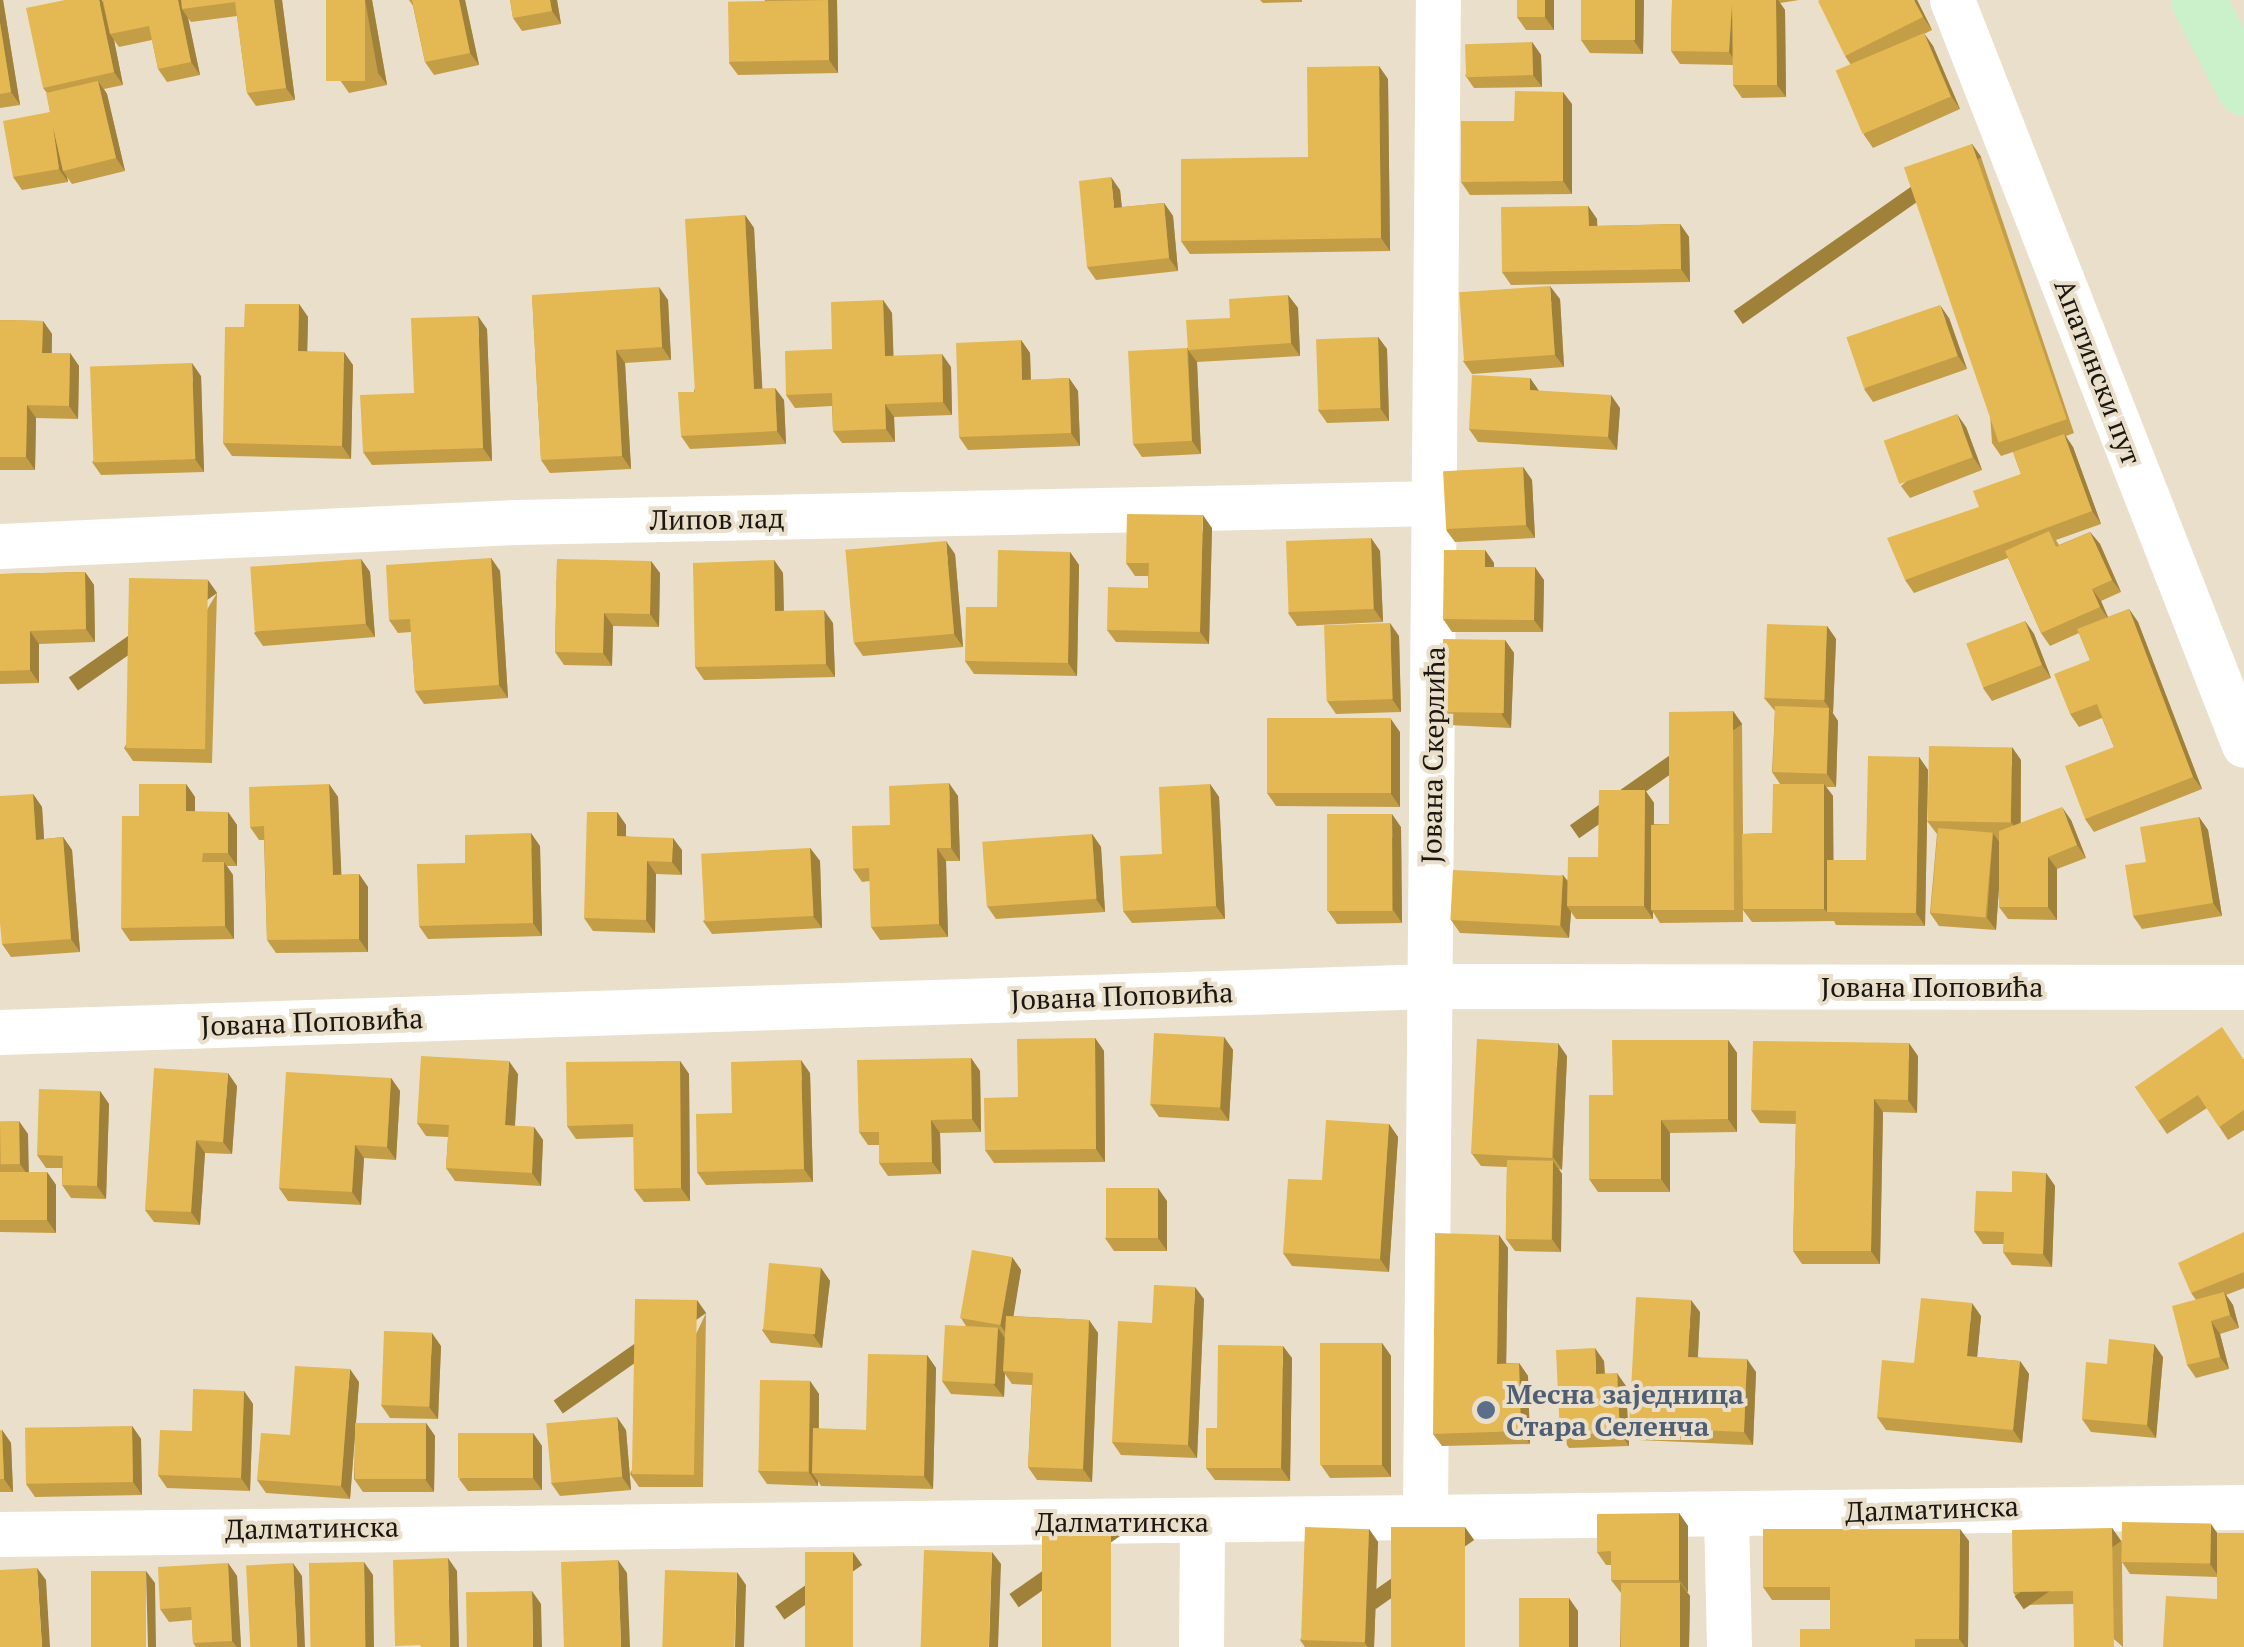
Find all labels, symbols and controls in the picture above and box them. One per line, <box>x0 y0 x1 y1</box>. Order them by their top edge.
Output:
street label: Апатински пут <box>2047 275 2149 469</box>
street label: Липов лад <box>649 501 785 537</box>
street label: Јована Скерлића <box>1414 646 1452 864</box>
street label: Јована Поповића <box>1821 970 2043 1004</box>
street label: Јована Поповића <box>1010 975 1234 1017</box>
street label: Јована Поповића <box>200 1001 424 1043</box>
place label: Месна заједница Стара Селенча <box>1506 1377 1744 1443</box>
marker: Месна заједница Стара Селенча <box>1475 1399 1497 1421</box>
street label: Далматинска <box>1845 1489 2019 1529</box>
street label: Далматинска <box>1035 1505 1209 1539</box>
street label: Далматинска <box>225 1510 399 1546</box>

